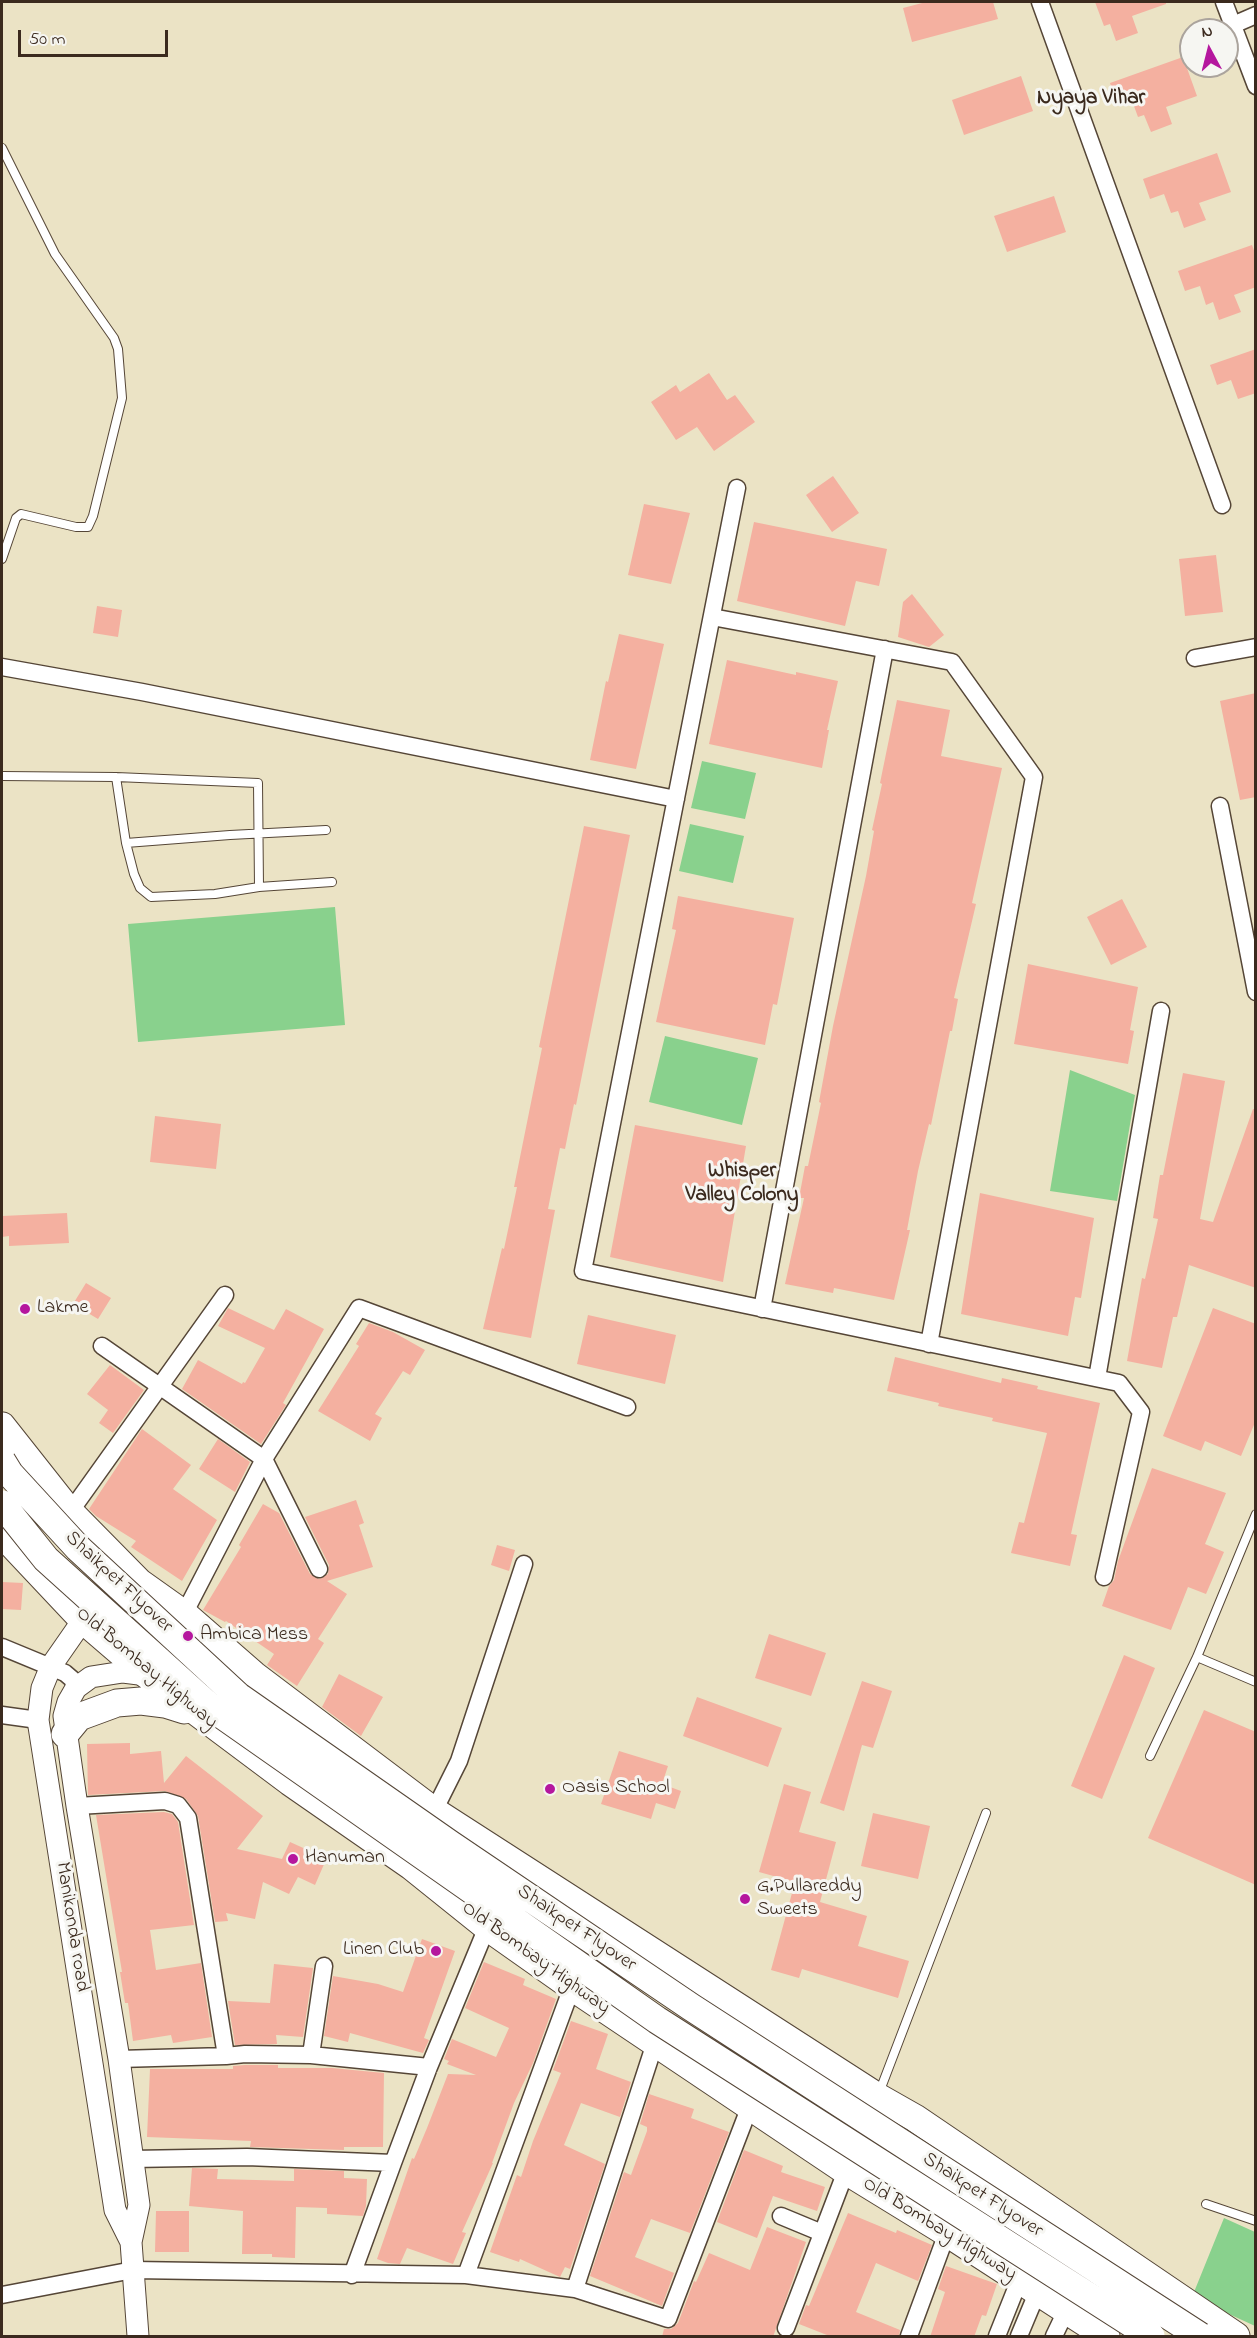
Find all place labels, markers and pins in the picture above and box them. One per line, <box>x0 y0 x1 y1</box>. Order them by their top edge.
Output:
place label: Lakme <box>37 1297 88 1321</box>
marker: Lakme <box>18 1302 32 1316</box>
place label: Ambica Mess <box>200 1624 308 1648</box>
marker: Ambica Mess <box>181 1629 195 1643</box>
place label: Oasis School <box>562 1777 670 1801</box>
marker: Oasis School <box>543 1782 557 1796</box>
place label: Hanuman <box>305 1847 385 1871</box>
marker: Hanuman <box>286 1852 300 1866</box>
place label: G.Pullareddy Sweets <box>757 1876 862 1923</box>
marker: G.Pullareddy Sweets <box>738 1892 752 1906</box>
place label: Linen Club <box>343 1939 424 1963</box>
marker: Linen Club <box>429 1944 443 1958</box>

